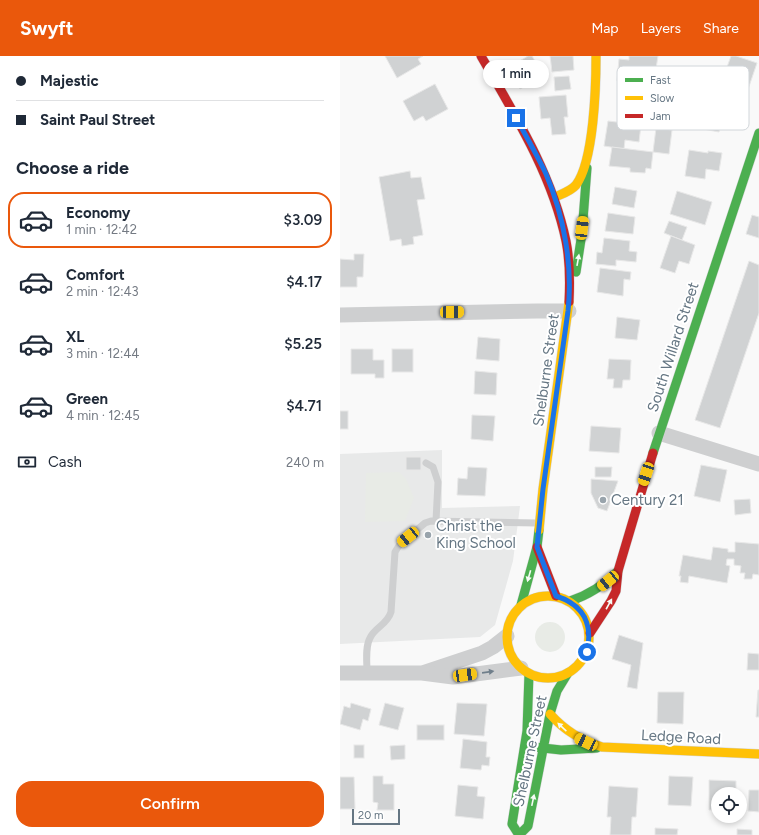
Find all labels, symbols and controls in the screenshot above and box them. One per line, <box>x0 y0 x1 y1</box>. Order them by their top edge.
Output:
text: Swyft <box>20 17 73 40</box>
text: Map <box>591 20 619 37</box>
text: Layers <box>641 20 681 37</box>
text: Share <box>703 20 739 37</box>
callout: 1 min <box>483 60 549 88</box>
text: 1 min <box>501 66 531 81</box>
legend <box>617 66 749 130</box>
text: Majestic <box>40 72 99 90</box>
text: Fast <box>650 74 671 87</box>
text: Slow <box>650 92 674 105</box>
route end <box>507 109 525 127</box>
text: Jam <box>650 110 671 123</box>
text: Saint Paul Street <box>40 111 155 129</box>
text: Choose a ride <box>16 157 129 179</box>
icon: car <box>18 202 54 238</box>
text: Economy <box>66 204 131 222</box>
text: $3.09 <box>284 211 322 229</box>
car <box>575 215 589 241</box>
text: 1 min · 12:42 <box>66 222 137 237</box>
one-way arrow <box>575 254 581 266</box>
icon: car <box>18 264 54 300</box>
text: Comfort <box>66 266 125 284</box>
text: $4.17 <box>286 273 322 291</box>
street label: South Willard Street <box>643 279 703 414</box>
text: 2 min · 12:43 <box>66 284 139 299</box>
car <box>440 306 464 318</box>
street label: Shelburne Street <box>529 312 563 427</box>
icon: car <box>18 326 54 362</box>
text: XL <box>66 328 84 346</box>
text: $5.25 <box>284 335 322 353</box>
text: 3 min · 12:44 <box>66 346 139 361</box>
icon: car <box>18 388 54 424</box>
text: Green <box>66 390 108 408</box>
text: $4.71 <box>286 397 322 415</box>
text: 4 min · 12:45 <box>66 408 140 423</box>
icon: cash <box>16 451 38 473</box>
text: Cash <box>48 453 82 471</box>
text: 240 m <box>286 455 324 470</box>
car <box>637 461 655 487</box>
place label: Century 21 <box>611 491 684 509</box>
marker: Century 21 <box>598 495 608 505</box>
place label: Christ the King School <box>436 517 516 552</box>
car <box>395 525 421 549</box>
marker: Christ the King School <box>423 530 433 540</box>
car <box>595 569 621 593</box>
one-way arrow <box>526 570 532 582</box>
one-way arrow <box>606 598 613 610</box>
route start <box>578 643 596 661</box>
car <box>452 667 478 683</box>
one-way arrow <box>482 669 494 675</box>
street label: Shelburne Street <box>509 693 551 808</box>
one-way arrow <box>557 722 567 732</box>
street label: Ledge Road <box>641 726 721 748</box>
car <box>573 731 599 753</box>
button: Confirm <box>16 781 324 827</box>
map controls <box>711 787 747 823</box>
button: locate <box>711 787 747 823</box>
one-way arrow <box>531 794 537 806</box>
scale bar <box>352 807 400 826</box>
text: 20 m <box>358 809 383 822</box>

